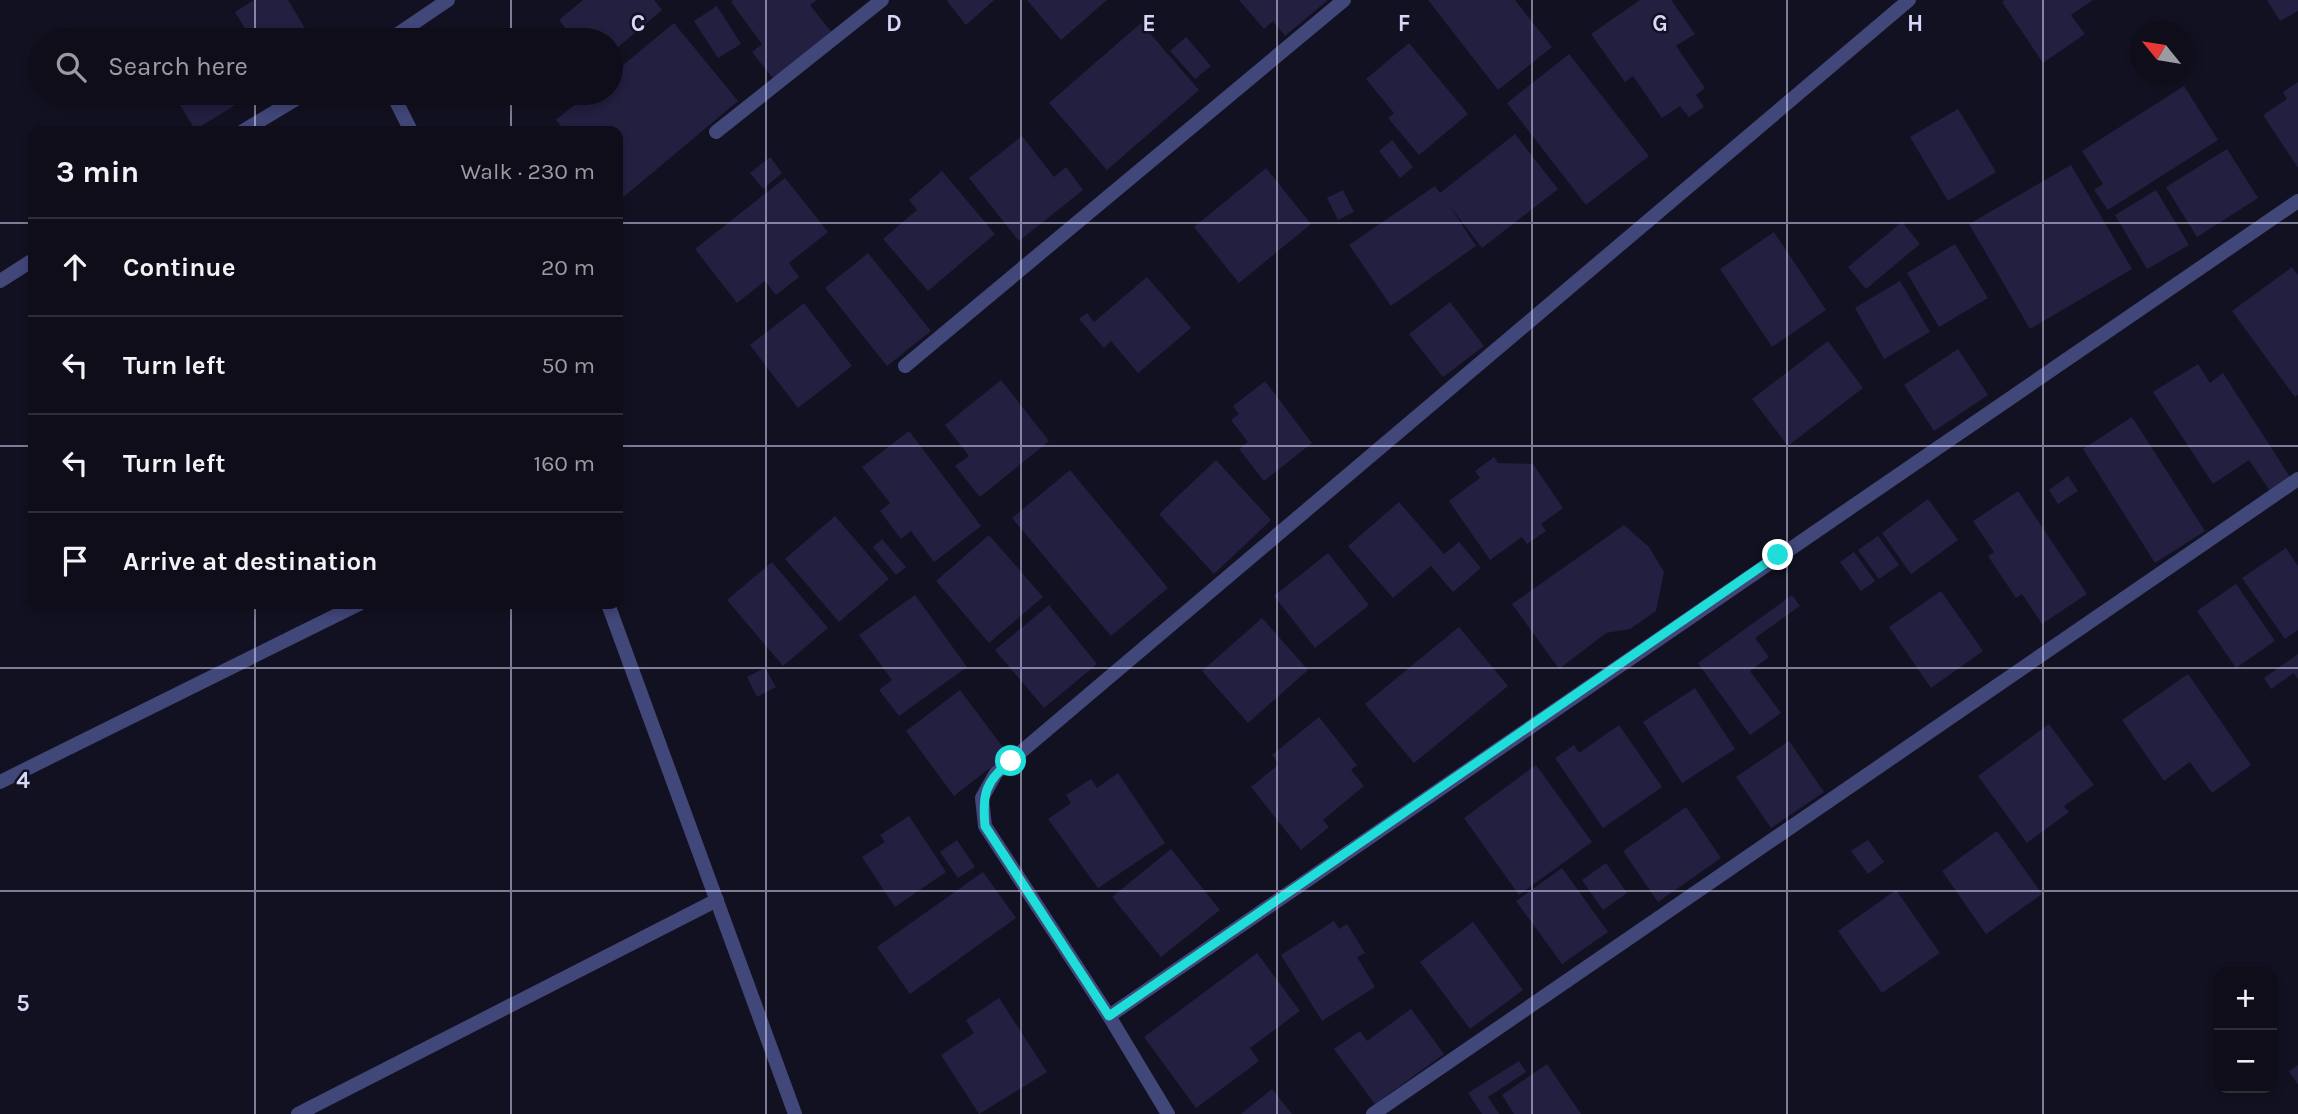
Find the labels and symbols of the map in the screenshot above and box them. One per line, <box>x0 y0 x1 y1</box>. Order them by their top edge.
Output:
text: C <box>631 10 645 37</box>
text: D <box>886 10 902 37</box>
text: E <box>1142 10 1156 37</box>
text: F <box>1398 10 1410 37</box>
text: G <box>1652 10 1668 37</box>
text: H <box>1907 10 1923 37</box>
north arrow <box>2130 21 2193 84</box>
route end <box>1762 539 1793 570</box>
route start <box>995 745 1026 776</box>
text: 4 <box>16 767 30 794</box>
text: 5 <box>16 990 30 1017</box>

